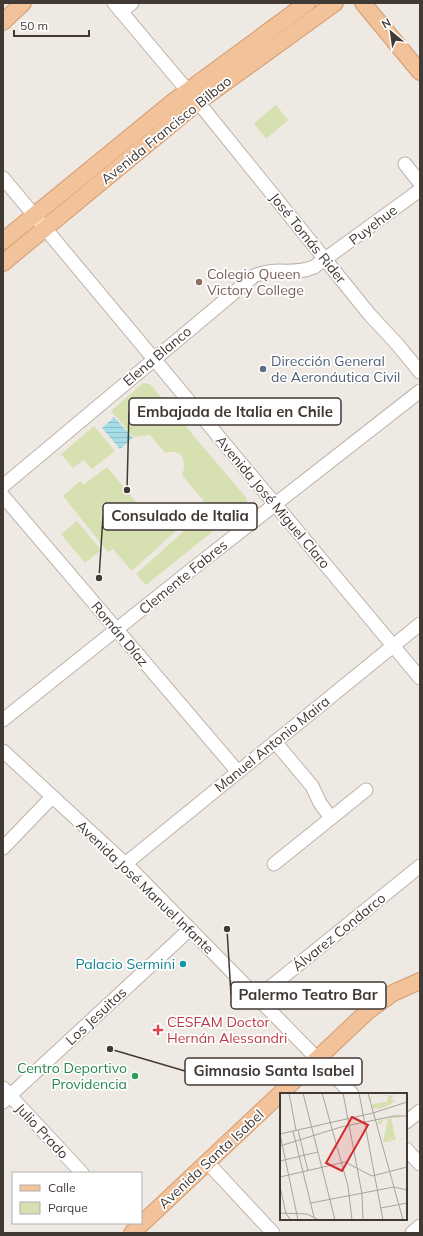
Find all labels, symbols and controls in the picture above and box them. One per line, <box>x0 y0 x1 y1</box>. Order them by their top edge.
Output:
scale bar <box>14 12 89 38</box>
north arrow <box>371 12 411 52</box>
text: N <box>379 15 393 31</box>
text: 50 m <box>20 18 48 33</box>
street label: Avenida Francisco Bilbao <box>97 72 235 188</box>
street label: José Tomás Rider <box>266 189 351 288</box>
street label: Puyehue <box>345 201 401 249</box>
place label: Colegio Queen Victory College <box>207 265 304 299</box>
marker: Colegio Queen Victory College <box>194 277 204 287</box>
street label: Elena Blanco <box>119 322 195 390</box>
place label: Dirección General de Aeronáutica Civil <box>271 352 400 386</box>
marker: Dirección General de Aeronáutica Civil <box>258 364 268 374</box>
callout: Embajada de Italia en Chile <box>129 398 341 425</box>
text: Embajada de Italia en Chile <box>137 402 333 421</box>
street label: Avenida José Miguel Claro <box>212 432 334 572</box>
callout: Consulado de Italia <box>103 503 257 530</box>
text: Consulado de Italia <box>111 506 249 525</box>
street label: Clemente Fabres <box>135 536 231 618</box>
street label: Román Díaz <box>88 598 152 670</box>
street label: Manuel Antonio Maira <box>211 692 333 796</box>
street label: Avenida José Manuel Infante <box>72 816 218 958</box>
street label: Álvarez Condarco <box>289 889 389 975</box>
place label: Palacio Sermini <box>76 955 175 973</box>
marker: Palacio Sermini <box>178 959 188 969</box>
callout: Palermo Teatro Bar <box>231 982 386 1009</box>
street label: Los Jesuitas <box>62 983 130 1049</box>
text: Palermo Teatro Bar <box>238 985 378 1004</box>
place label: CESFAM Doctor Hernán Alessandri <box>167 1013 287 1047</box>
marker: CESFAM Doctor Hernán Alessandri <box>152 1024 164 1036</box>
callout: Gimnasio Santa Isabel <box>185 1058 362 1085</box>
place label: Centro Deportivo Providencia <box>17 1059 127 1093</box>
text: Gimnasio Santa Isabel <box>194 1061 354 1080</box>
marker: Centro Deportivo Providencia <box>130 1071 140 1081</box>
inset map <box>280 1093 407 1220</box>
street label: Julio Prado <box>12 1099 72 1163</box>
street label: Avenida Santa Isabel <box>155 1106 267 1212</box>
legend <box>12 1172 142 1224</box>
text: Calle <box>48 1180 75 1195</box>
text: Parque <box>48 1200 88 1215</box>

